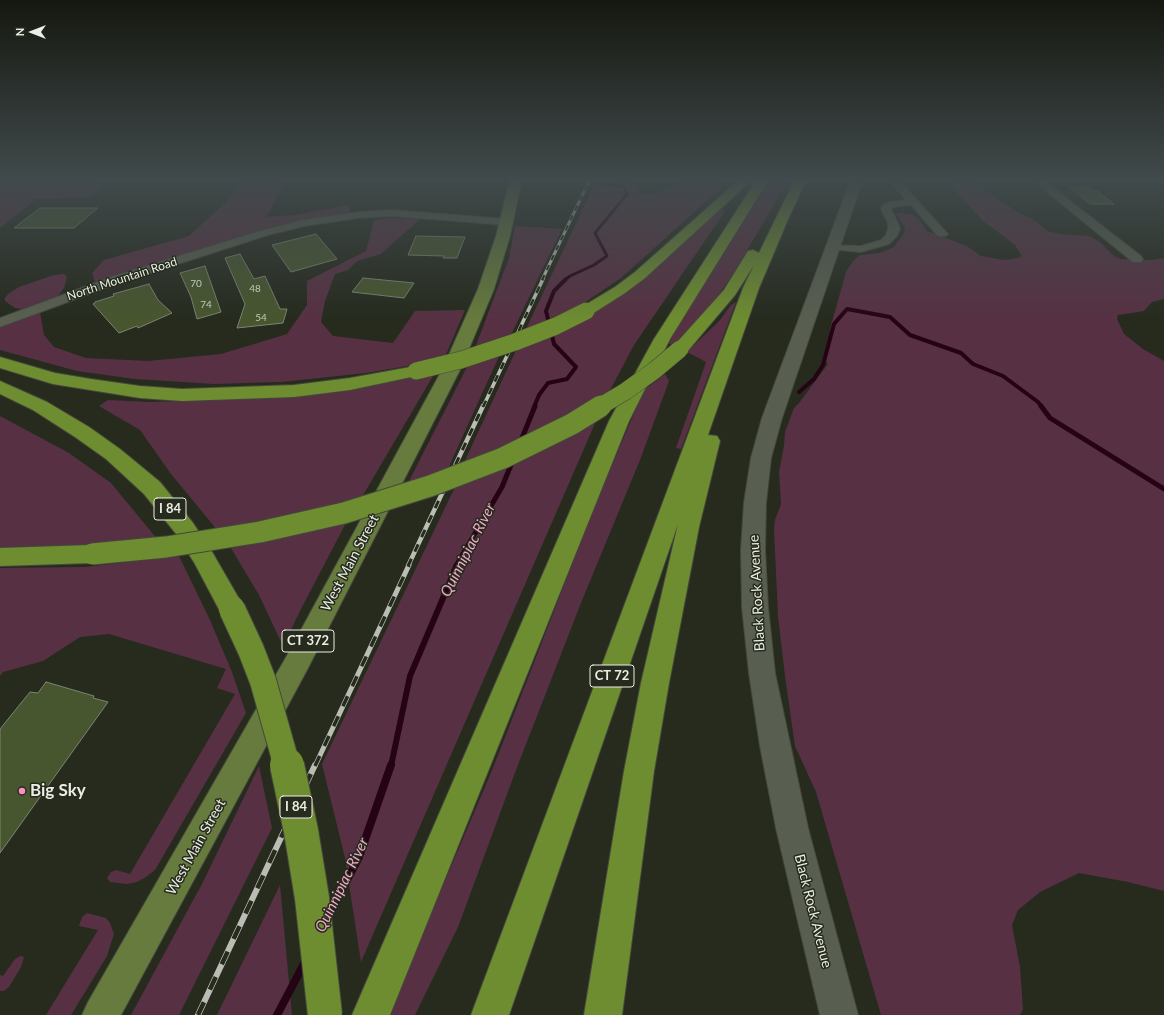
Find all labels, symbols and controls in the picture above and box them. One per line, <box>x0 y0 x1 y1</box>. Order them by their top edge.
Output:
north arrow <box>12 12 52 52</box>
text: N <box>13 28 26 36</box>
street label: North Mountain Road <box>65 254 179 304</box>
house number: 70 <box>190 278 202 290</box>
house number: 48 <box>249 283 261 295</box>
house number: 74 <box>200 299 212 311</box>
house number: 54 <box>255 312 267 324</box>
road number: I 84 <box>154 498 186 520</box>
water label: Quinnipiac River <box>437 500 499 600</box>
street label: West Main Street <box>317 512 383 614</box>
street label: Black Rock Avenue <box>746 534 768 652</box>
road number: CT 372 <box>282 630 334 652</box>
road number: CT 72 <box>590 665 634 687</box>
place label: Big Sky <box>30 781 86 801</box>
marker: Big Sky <box>17 786 27 796</box>
street label: West Main Street <box>163 796 229 898</box>
road number: I 84 <box>280 796 312 818</box>
water label: Quinnipiac River <box>311 835 373 935</box>
street label: Black Rock Avenue <box>791 852 835 970</box>

